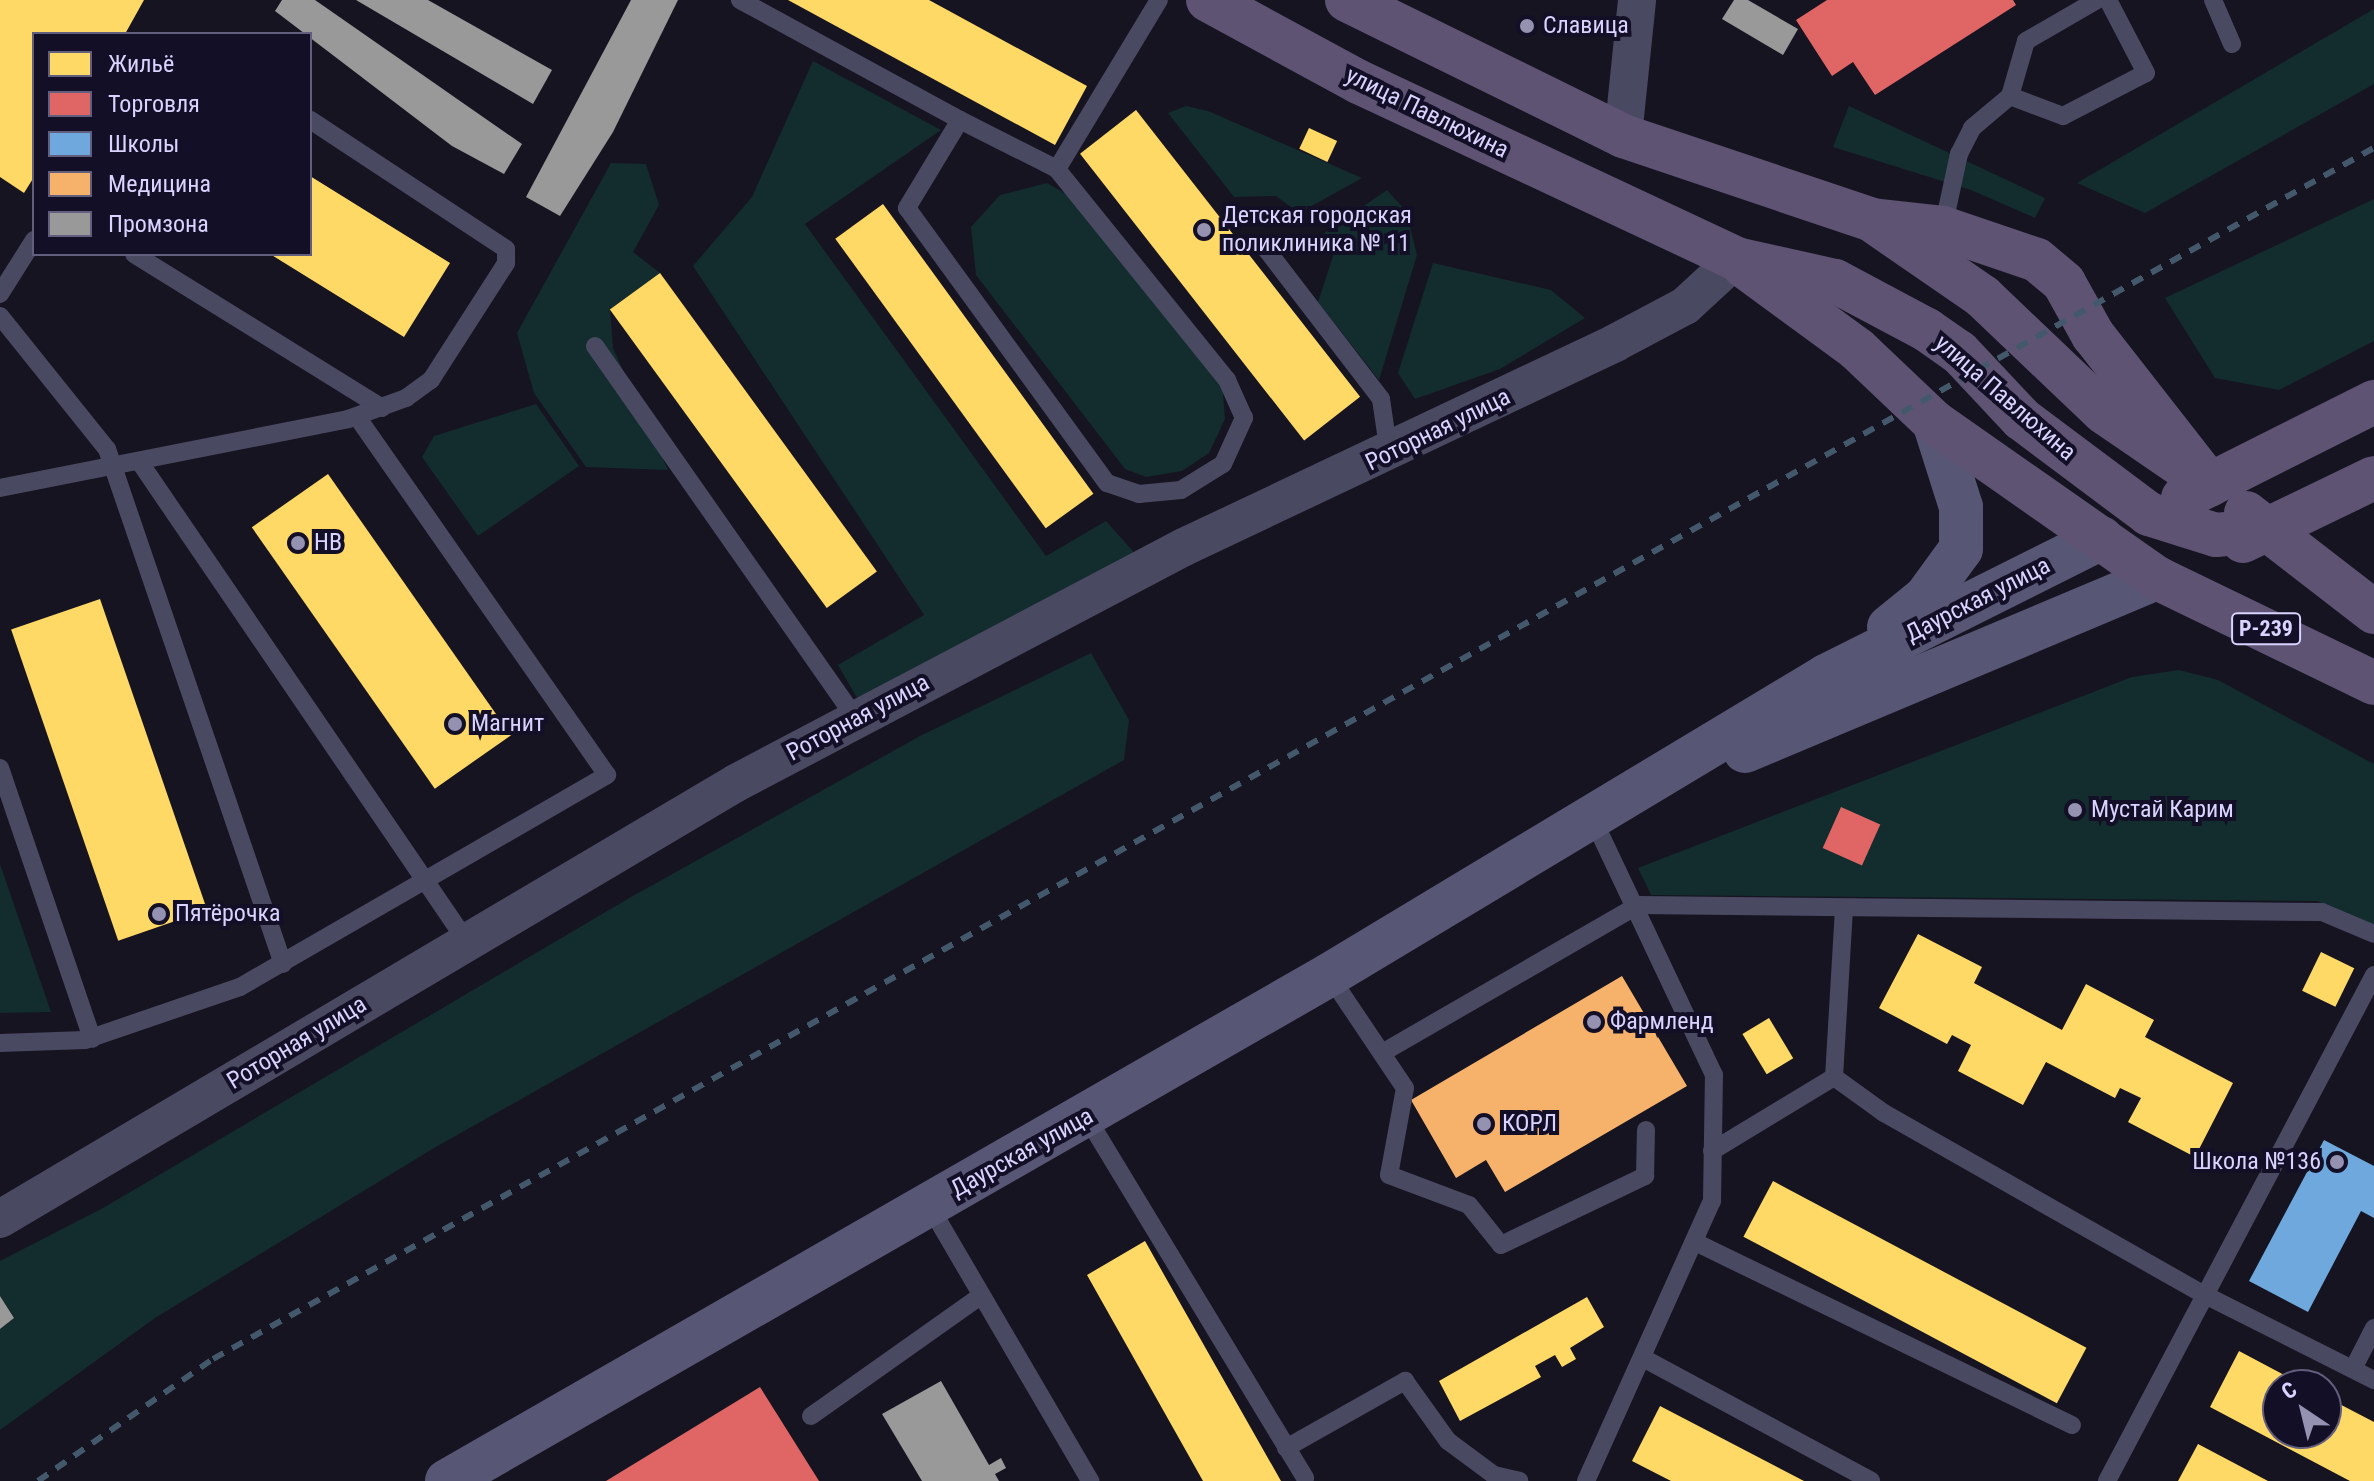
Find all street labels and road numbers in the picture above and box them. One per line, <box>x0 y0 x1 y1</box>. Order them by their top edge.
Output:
street label: улица Павлюхина <box>1341 61 1513 165</box>
street label: улица Павлюхина <box>1929 329 2081 467</box>
street label: Роторная улица <box>1361 383 1515 477</box>
street label: Даурская улица <box>1901 551 2055 649</box>
road number: Р-239 <box>2230 611 2302 647</box>
street label: Роторная улица <box>782 668 934 768</box>
street label: Роторная улица <box>222 990 372 1096</box>
street label: Даурская улица <box>946 1102 1098 1204</box>

